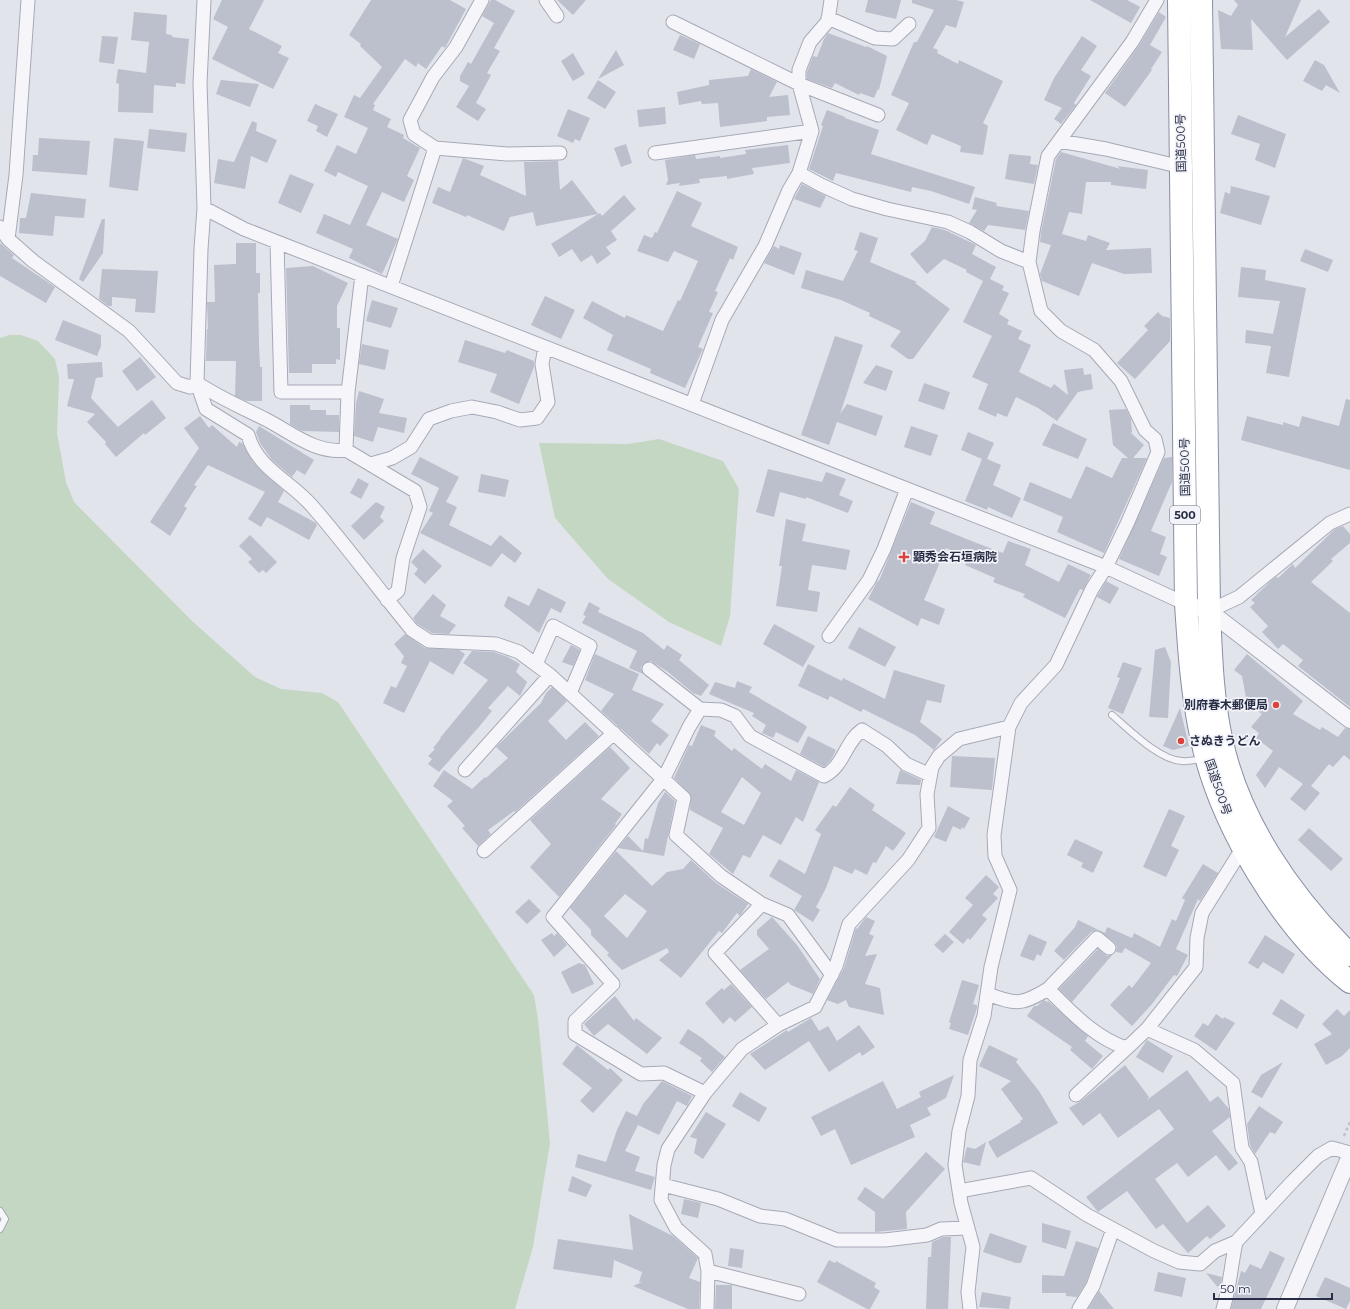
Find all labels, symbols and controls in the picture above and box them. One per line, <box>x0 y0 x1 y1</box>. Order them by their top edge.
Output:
street label: 国道500号 <box>1172 114 1189 172</box>
street label: 国道500号 <box>1176 438 1193 496</box>
road number: 500 <box>1170 506 1200 524</box>
place label: 顕秀会石垣病院 <box>913 549 997 564</box>
marker: 顕秀会石垣病院 <box>898 551 910 563</box>
place label: 別府春木郵便局 <box>1184 697 1268 712</box>
marker: 別府春木郵便局 <box>1271 700 1281 710</box>
place label: さぬきうどん <box>1189 733 1261 748</box>
marker: さぬきうどん <box>1176 736 1186 746</box>
street label: 国道500号 <box>1202 757 1235 817</box>
scale bar <box>1214 1275 1332 1301</box>
text: 50 m <box>1220 1281 1251 1296</box>

